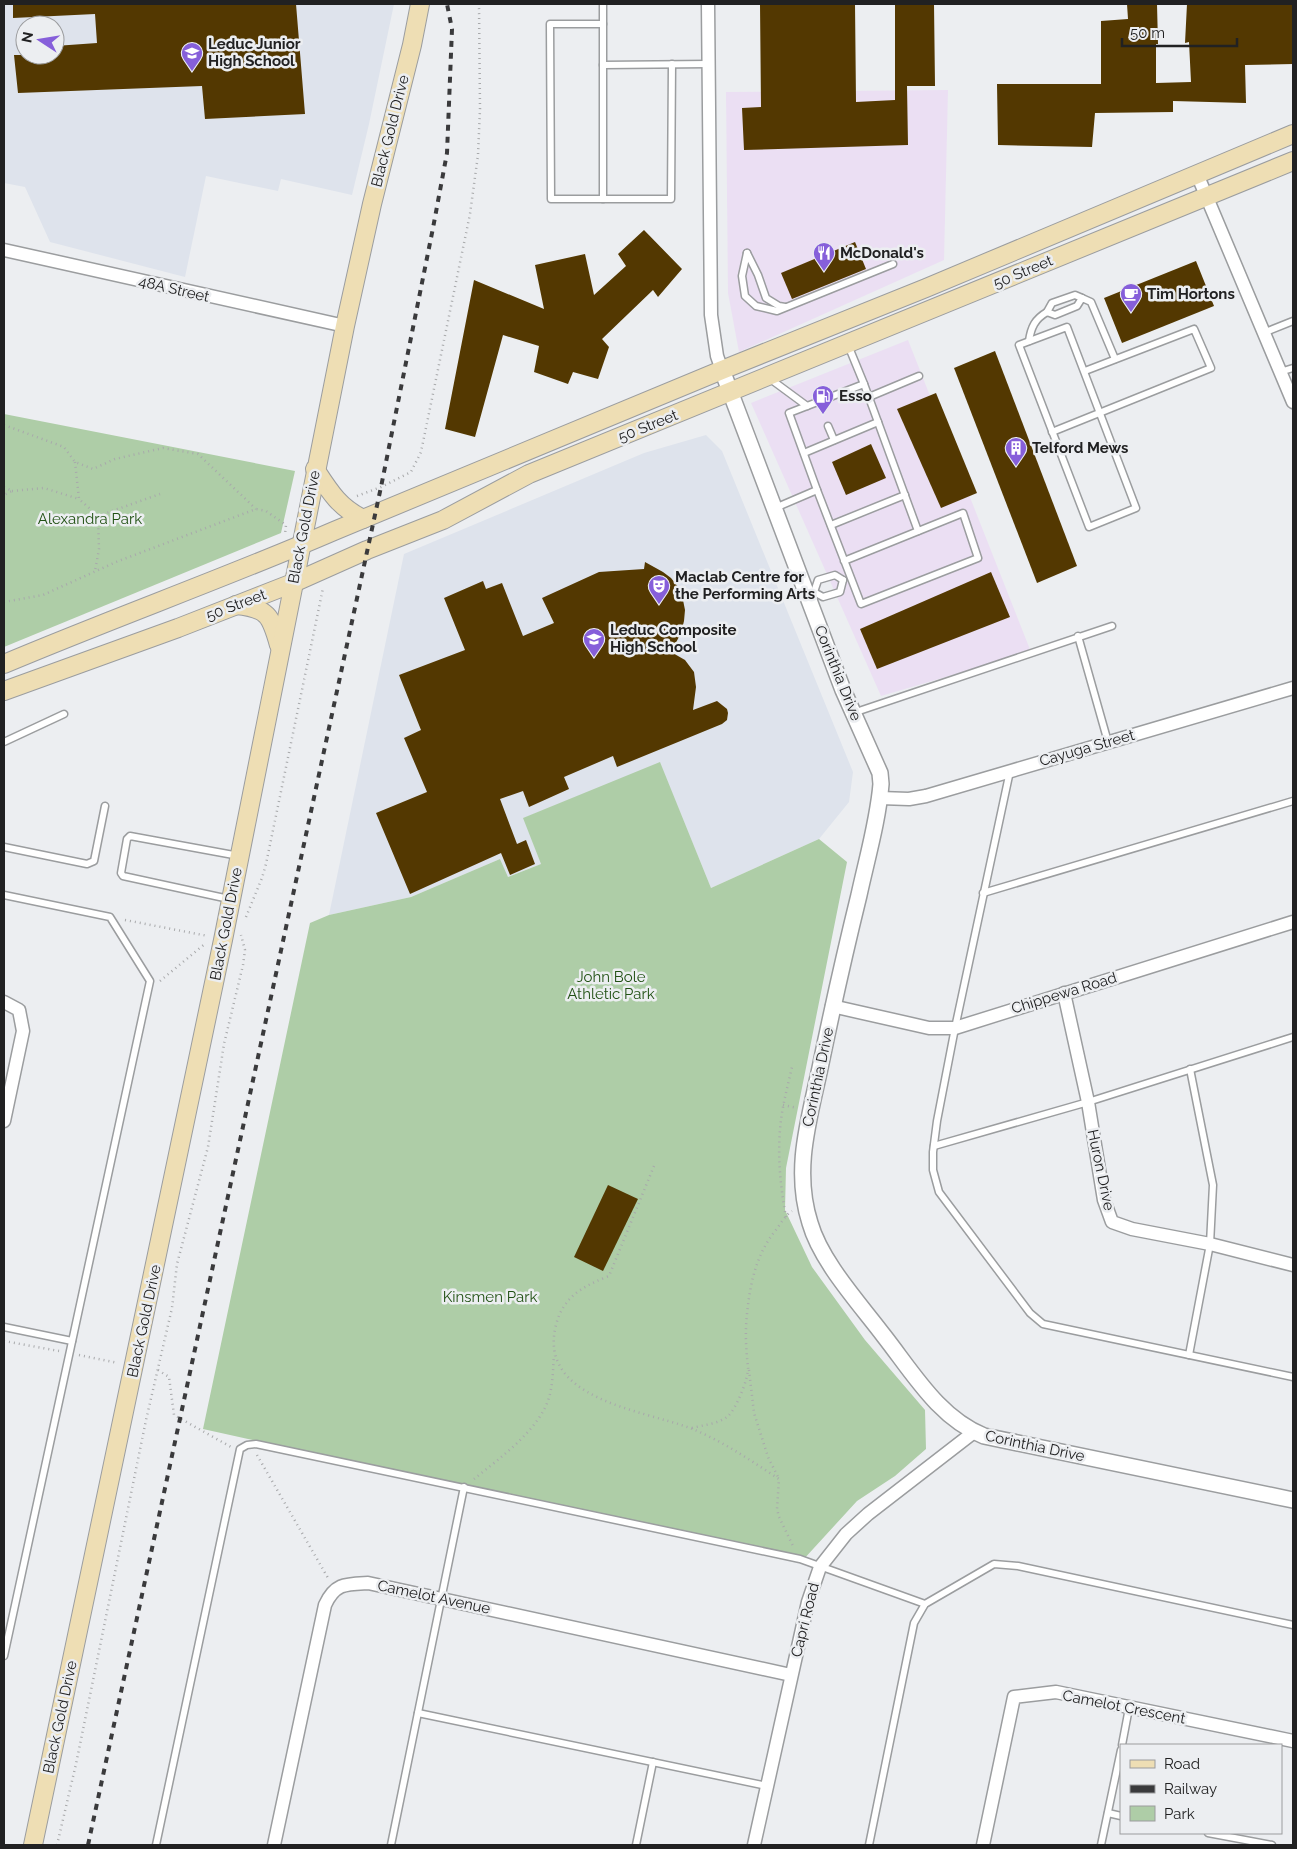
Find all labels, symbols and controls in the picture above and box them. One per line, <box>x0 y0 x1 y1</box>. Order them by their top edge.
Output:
north arrow <box>15 15 65 65</box>
scale bar <box>1122 15 1237 47</box>
text: 50 m <box>1130 24 1165 42</box>
text: N <box>18 30 36 44</box>
place label: Leduc Junior High School <box>208 35 301 70</box>
school or university icon: Leduc Junior High School <box>180 41 204 72</box>
street label: Black Gold Drive <box>367 73 413 189</box>
restaurant icon: McDonald's <box>812 241 836 272</box>
place label: McDonald's <box>840 244 924 262</box>
street label: 50 Street <box>991 251 1055 293</box>
street label: 48A Street <box>137 272 211 306</box>
cafe icon: Tim Hortons <box>1119 282 1143 313</box>
place label: Tim Hortons <box>1147 285 1235 303</box>
fuel station icon: Esso <box>811 384 835 415</box>
place label: Esso <box>839 387 872 405</box>
street label: 50 Street <box>616 406 680 446</box>
building icon: Telford Mews <box>1004 436 1028 467</box>
place label: Telford Mews <box>1032 439 1128 457</box>
street label: Black Gold Drive <box>284 469 324 585</box>
park label: Alexandra Park <box>38 510 142 528</box>
place label: Maclab Centre for the Performing Arts <box>675 568 815 603</box>
theatre icon: Maclab Centre for the Performing Arts <box>647 574 671 605</box>
street label: 50 Street <box>203 585 269 625</box>
place label: Leduc Composite High School <box>610 621 737 656</box>
street label: Corinthia Drive <box>811 623 865 723</box>
school or university icon: Leduc Composite High School <box>582 627 606 658</box>
street label: Cayuga Street <box>1037 726 1137 770</box>
street label: Black Gold Drive <box>206 866 246 982</box>
park label: John Bole Athletic Park <box>567 968 655 1003</box>
street label: Chippewa Road <box>1009 968 1119 1018</box>
street label: Corinthia Drive <box>799 1025 837 1128</box>
street label: Huron Drive <box>1084 1128 1118 1212</box>
street label: Black Gold Drive <box>123 1263 165 1379</box>
park label: Kinsmen Park <box>443 1288 537 1306</box>
street label: Corinthia Drive <box>984 1427 1087 1465</box>
street label: Camelot Avenue <box>376 1576 492 1618</box>
street label: Capri Road <box>787 1581 823 1659</box>
street label: Black Gold Drive <box>39 1659 81 1775</box>
street label: Camelot Crescent <box>1061 1686 1187 1728</box>
legend <box>1120 1744 1282 1834</box>
text: Road <box>1164 1755 1200 1773</box>
text: Railway <box>1164 1780 1217 1798</box>
text: Park <box>1164 1805 1195 1823</box>

